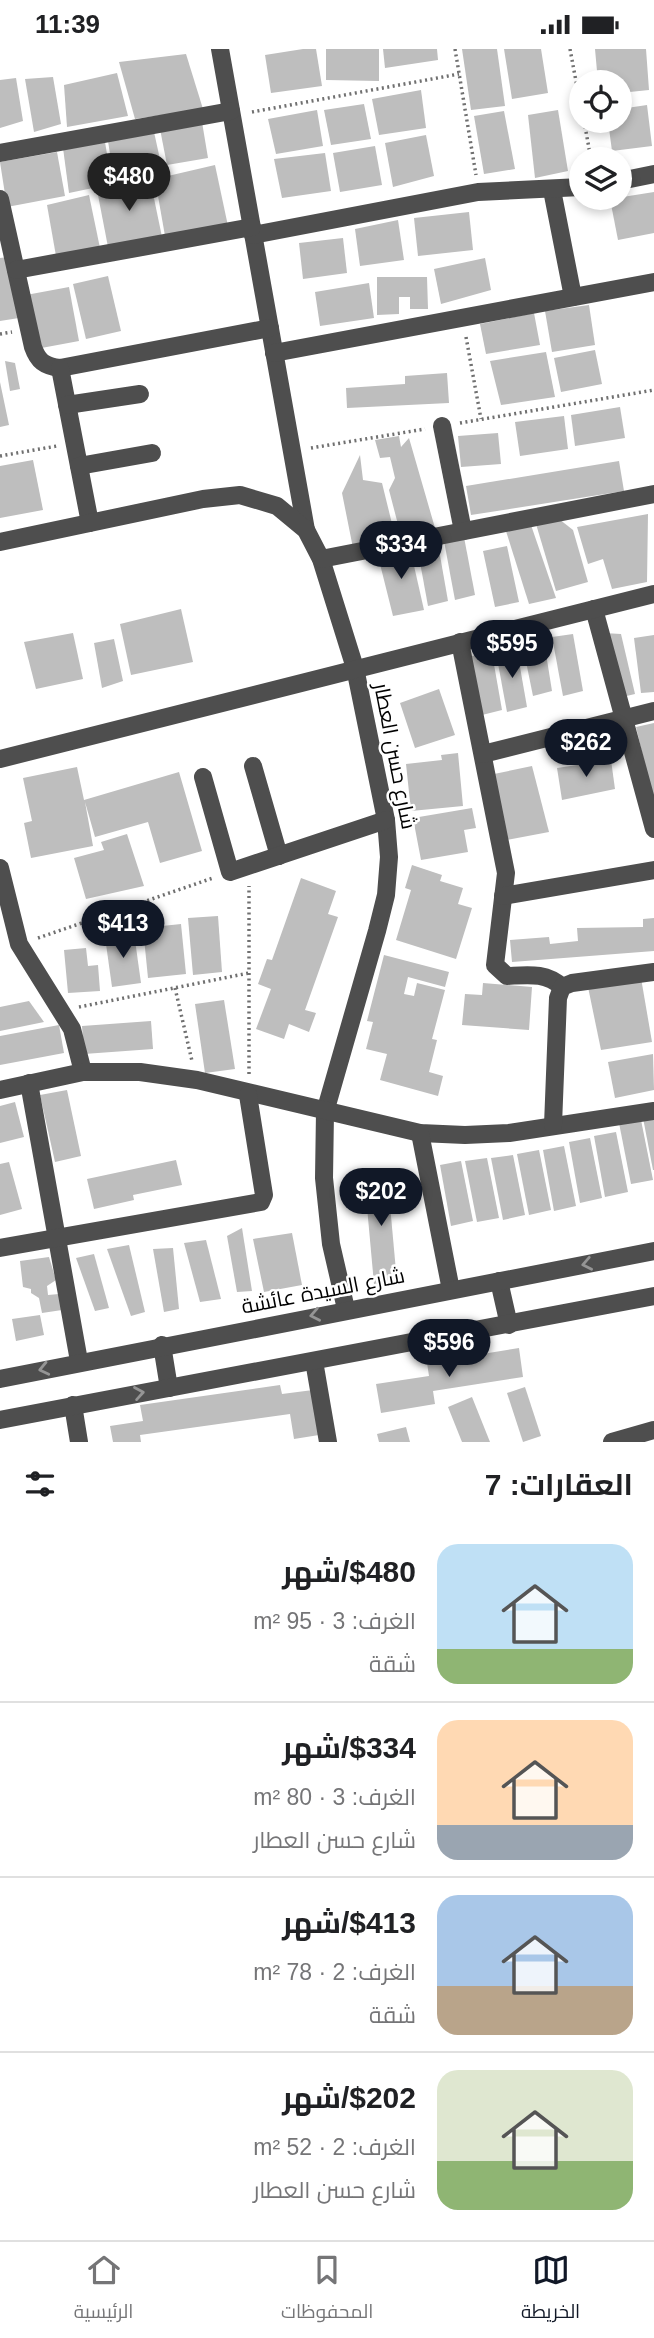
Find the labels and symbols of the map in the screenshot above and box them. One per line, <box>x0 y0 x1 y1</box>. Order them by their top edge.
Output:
pin: $480 <box>88 153 170 213</box>
pin: $334 <box>360 521 442 581</box>
pin: $595 <box>471 621 553 680</box>
street label: شارع حسن العطار <box>367 680 421 832</box>
pin: $262 <box>545 719 627 779</box>
pin: $413 <box>82 901 164 960</box>
pin: $202 <box>340 1169 422 1228</box>
one-way arrow <box>581 1255 593 1270</box>
street label: شارع السيدة عائشة <box>239 1263 407 1321</box>
one-way arrow <box>309 1307 321 1322</box>
pin: $596 <box>408 1319 490 1379</box>
one-way arrow <box>38 1361 50 1375</box>
one-way arrow <box>133 1386 145 1401</box>

